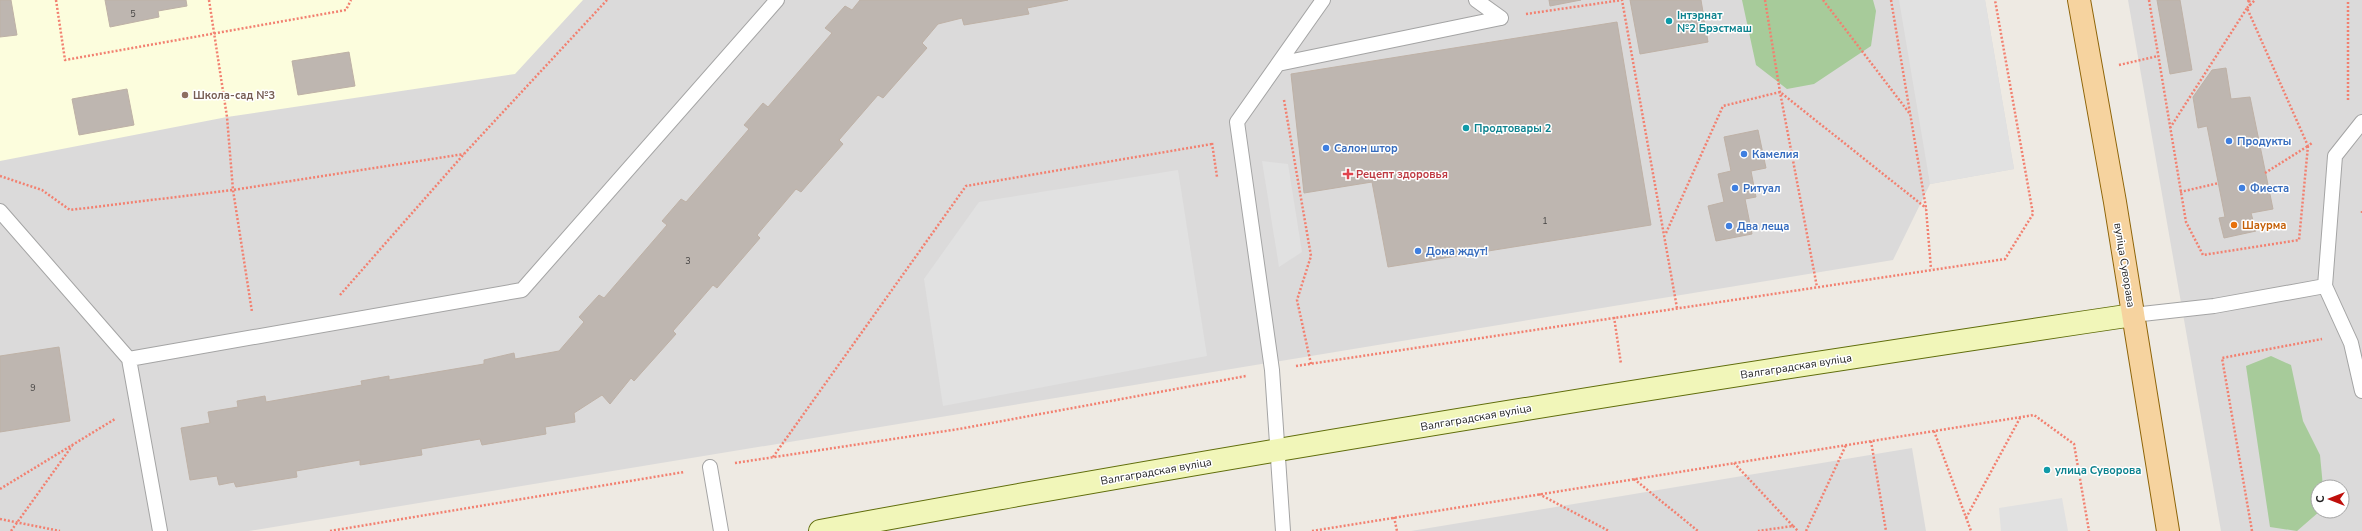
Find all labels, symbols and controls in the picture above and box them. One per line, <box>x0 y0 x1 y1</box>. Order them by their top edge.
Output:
house number: 5 <box>130 8 136 20</box>
place label: Інтэрнат №2 Брэстмаш <box>1677 8 1752 36</box>
marker: Інтэрнат №2 Брэстмаш <box>1664 16 1674 26</box>
place label: Школа-сад №3 <box>193 88 275 103</box>
marker: Школа-сад №3 <box>180 90 190 100</box>
place label: Продтовары 2 <box>1474 121 1552 136</box>
marker: Продтовары 2 <box>1461 123 1471 133</box>
place label: Продукты <box>2237 134 2291 149</box>
marker: Продукты <box>2224 136 2234 146</box>
place label: Салон штор <box>1334 141 1398 156</box>
marker: Салон штор <box>1321 143 1331 153</box>
place label: Камелия <box>1752 147 1799 162</box>
marker: Камелия <box>1739 149 1749 159</box>
place label: Рецепт здоровья <box>1356 167 1448 182</box>
marker: Рецепт здоровья <box>1343 169 1353 179</box>
place label: Ритуал <box>1743 181 1781 196</box>
place label: Фиеста <box>2250 181 2289 196</box>
marker: Ритуал <box>1730 183 1740 193</box>
marker: Фиеста <box>2237 183 2247 193</box>
house number: 1 <box>1542 215 1548 227</box>
place label: Шаурма <box>2242 218 2286 233</box>
place label: Два леща <box>1737 219 1790 234</box>
marker: Шаурма <box>2229 220 2239 230</box>
marker: Два леща <box>1724 221 1734 231</box>
street label: вуліца Суворава <box>2110 222 2139 308</box>
place label: Дома ждут! <box>1426 244 1488 259</box>
marker: Дома ждут! <box>1413 246 1423 256</box>
house number: 3 <box>685 255 691 267</box>
street label: Валгаградская вуліца <box>1739 350 1853 383</box>
house number: 9 <box>30 382 36 394</box>
street label: Валгаградская вуліца <box>1419 400 1533 435</box>
street label: Валгаградская вуліца <box>1099 454 1213 489</box>
place label: улица Суворова <box>2055 463 2141 478</box>
marker: улица Суворова <box>2042 465 2052 475</box>
north arrow <box>2310 479 2350 519</box>
text: С <box>2313 495 2328 503</box>

